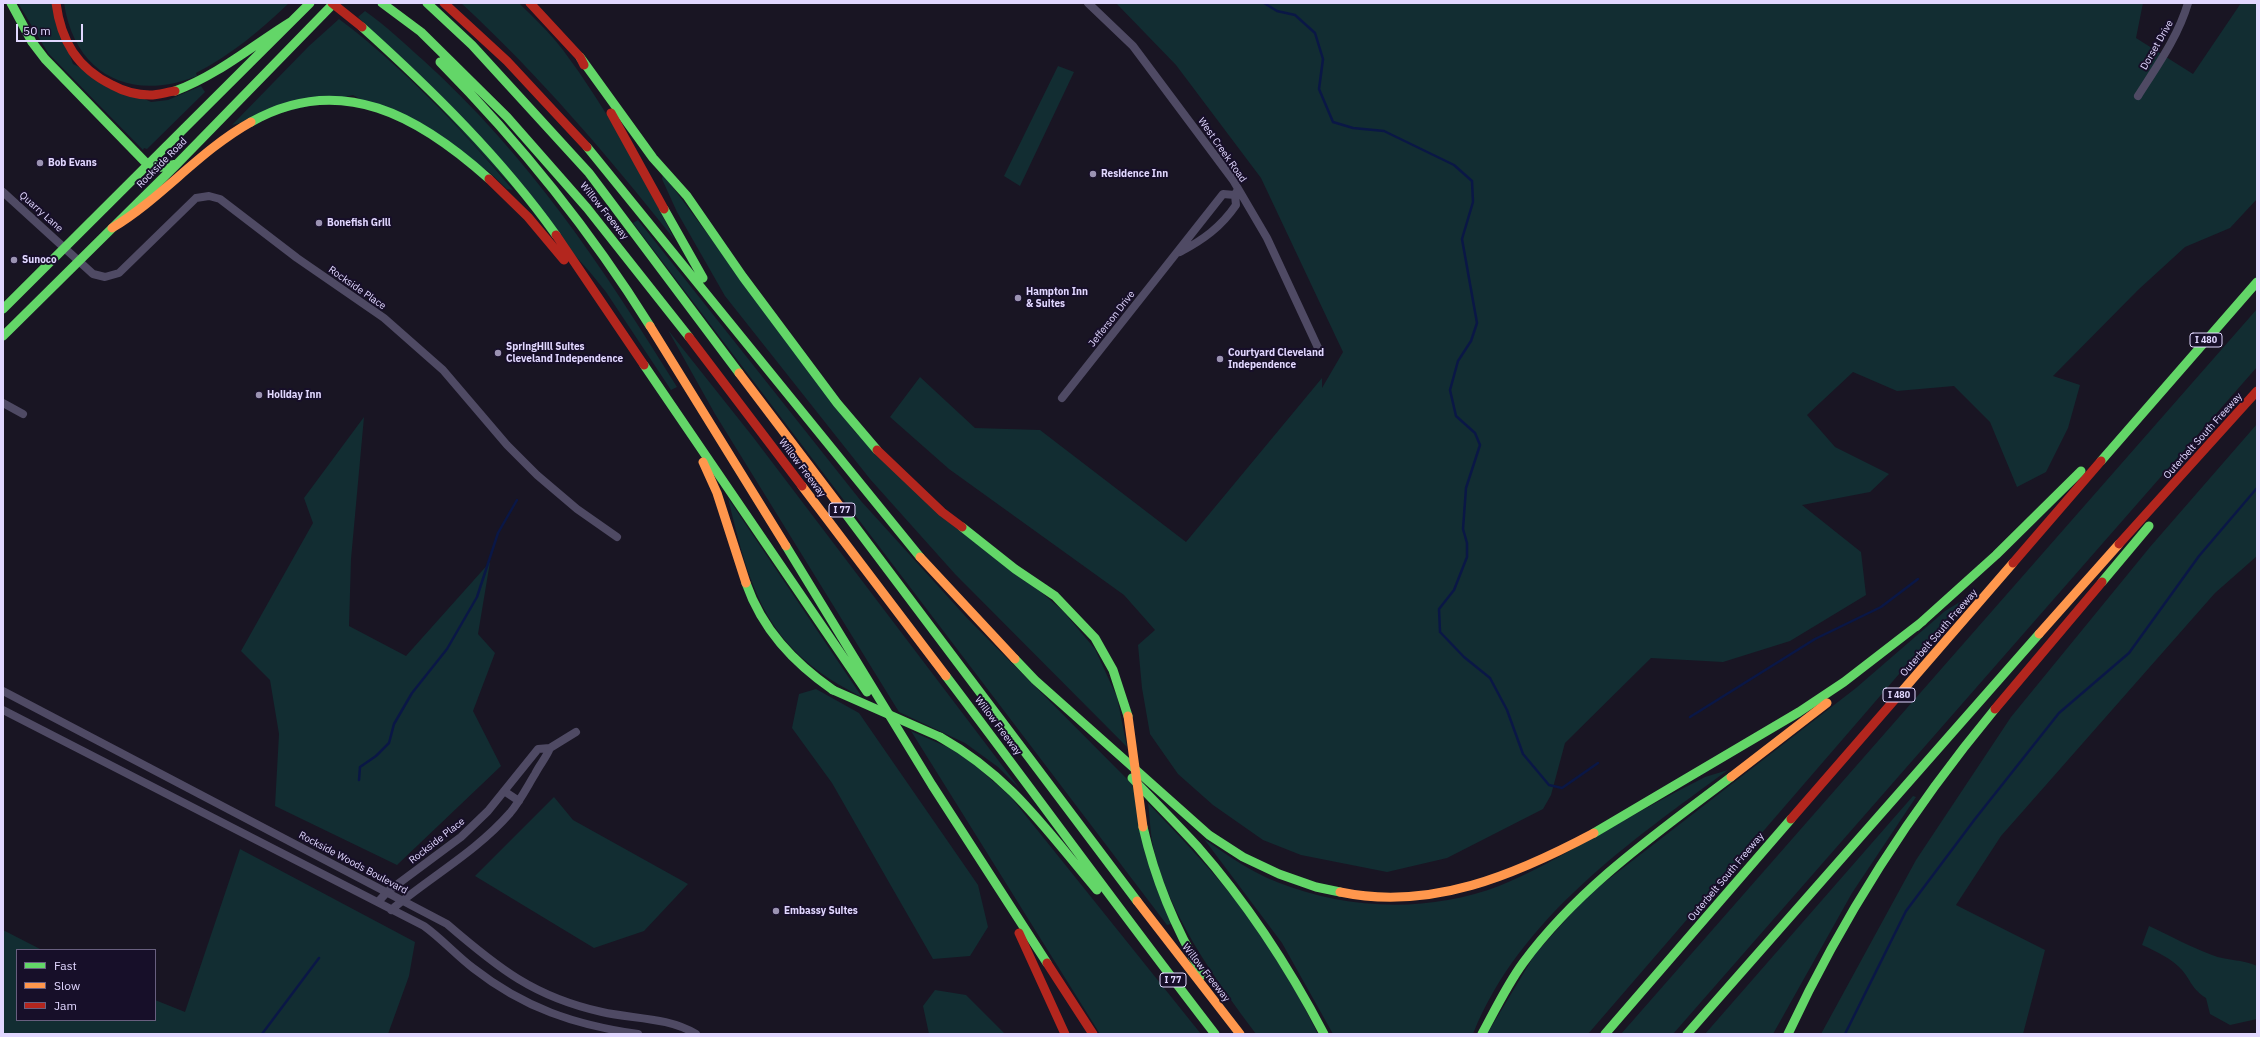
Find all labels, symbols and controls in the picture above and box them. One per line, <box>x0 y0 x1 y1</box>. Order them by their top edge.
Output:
scale bar <box>18 16 85 42</box>
street label: Dorset Drive <box>2138 18 2176 72</box>
text: 50 m <box>23 23 51 38</box>
street label: West Creek Road <box>1195 115 1249 185</box>
street label: Rockside Road <box>134 135 190 191</box>
place label: Bob Evans <box>48 157 97 169</box>
marker: Bob Evans <box>35 158 45 168</box>
place label: Residence Inn <box>1101 168 1168 180</box>
marker: Residence Inn <box>1088 169 1098 179</box>
street label: Willow Freeway <box>577 180 631 242</box>
street label: Quarry Lane <box>17 189 65 235</box>
place label: Bonefish Grill <box>327 217 391 229</box>
marker: Bonefish Grill <box>314 218 324 228</box>
place label: Sunoco <box>22 254 57 266</box>
marker: Sunoco <box>9 255 19 265</box>
street label: Rockside Place <box>326 264 388 312</box>
place label: Hampton Inn & Suites <box>1026 286 1088 310</box>
street label: Jefferson Drive <box>1086 289 1138 349</box>
marker: Hampton Inn & Suites <box>1013 293 1023 303</box>
road number: I 480 <box>2190 333 2222 347</box>
place label: SpringHill Suites Cleveland Independence <box>506 341 623 364</box>
place label: Courtyard Cleveland Independence <box>1228 347 1324 370</box>
marker: SpringHill Suites Cleveland Independence <box>493 348 503 358</box>
marker: Courtyard Cleveland Independence <box>1215 354 1225 364</box>
place label: Holiday Inn <box>267 389 321 401</box>
marker: Holiday Inn <box>254 390 264 400</box>
street label: Outerbelt South Freeway <box>2161 390 2245 482</box>
street label: Willow Freeway <box>776 436 828 500</box>
road number: I 77 <box>829 503 855 517</box>
street label: Outerbelt South Freeway <box>1898 587 1980 679</box>
road number: I 480 <box>1883 688 1915 702</box>
street label: Willow Freeway <box>972 694 1024 758</box>
street label: Rockside Place <box>407 815 467 867</box>
street label: Rockside Woods Boulevard <box>297 829 409 897</box>
street label: Outerbelt South Freeway <box>1686 830 1766 924</box>
place label: Embassy Suites <box>784 905 858 917</box>
marker: Embassy Suites <box>771 906 781 916</box>
street label: Willow Freeway <box>1180 942 1232 1004</box>
legend <box>16 949 156 1021</box>
text: Fast <box>54 958 77 973</box>
road number: I 77 <box>1160 973 1186 987</box>
text: Slow <box>54 978 80 993</box>
text: Jam <box>54 998 77 1013</box>

